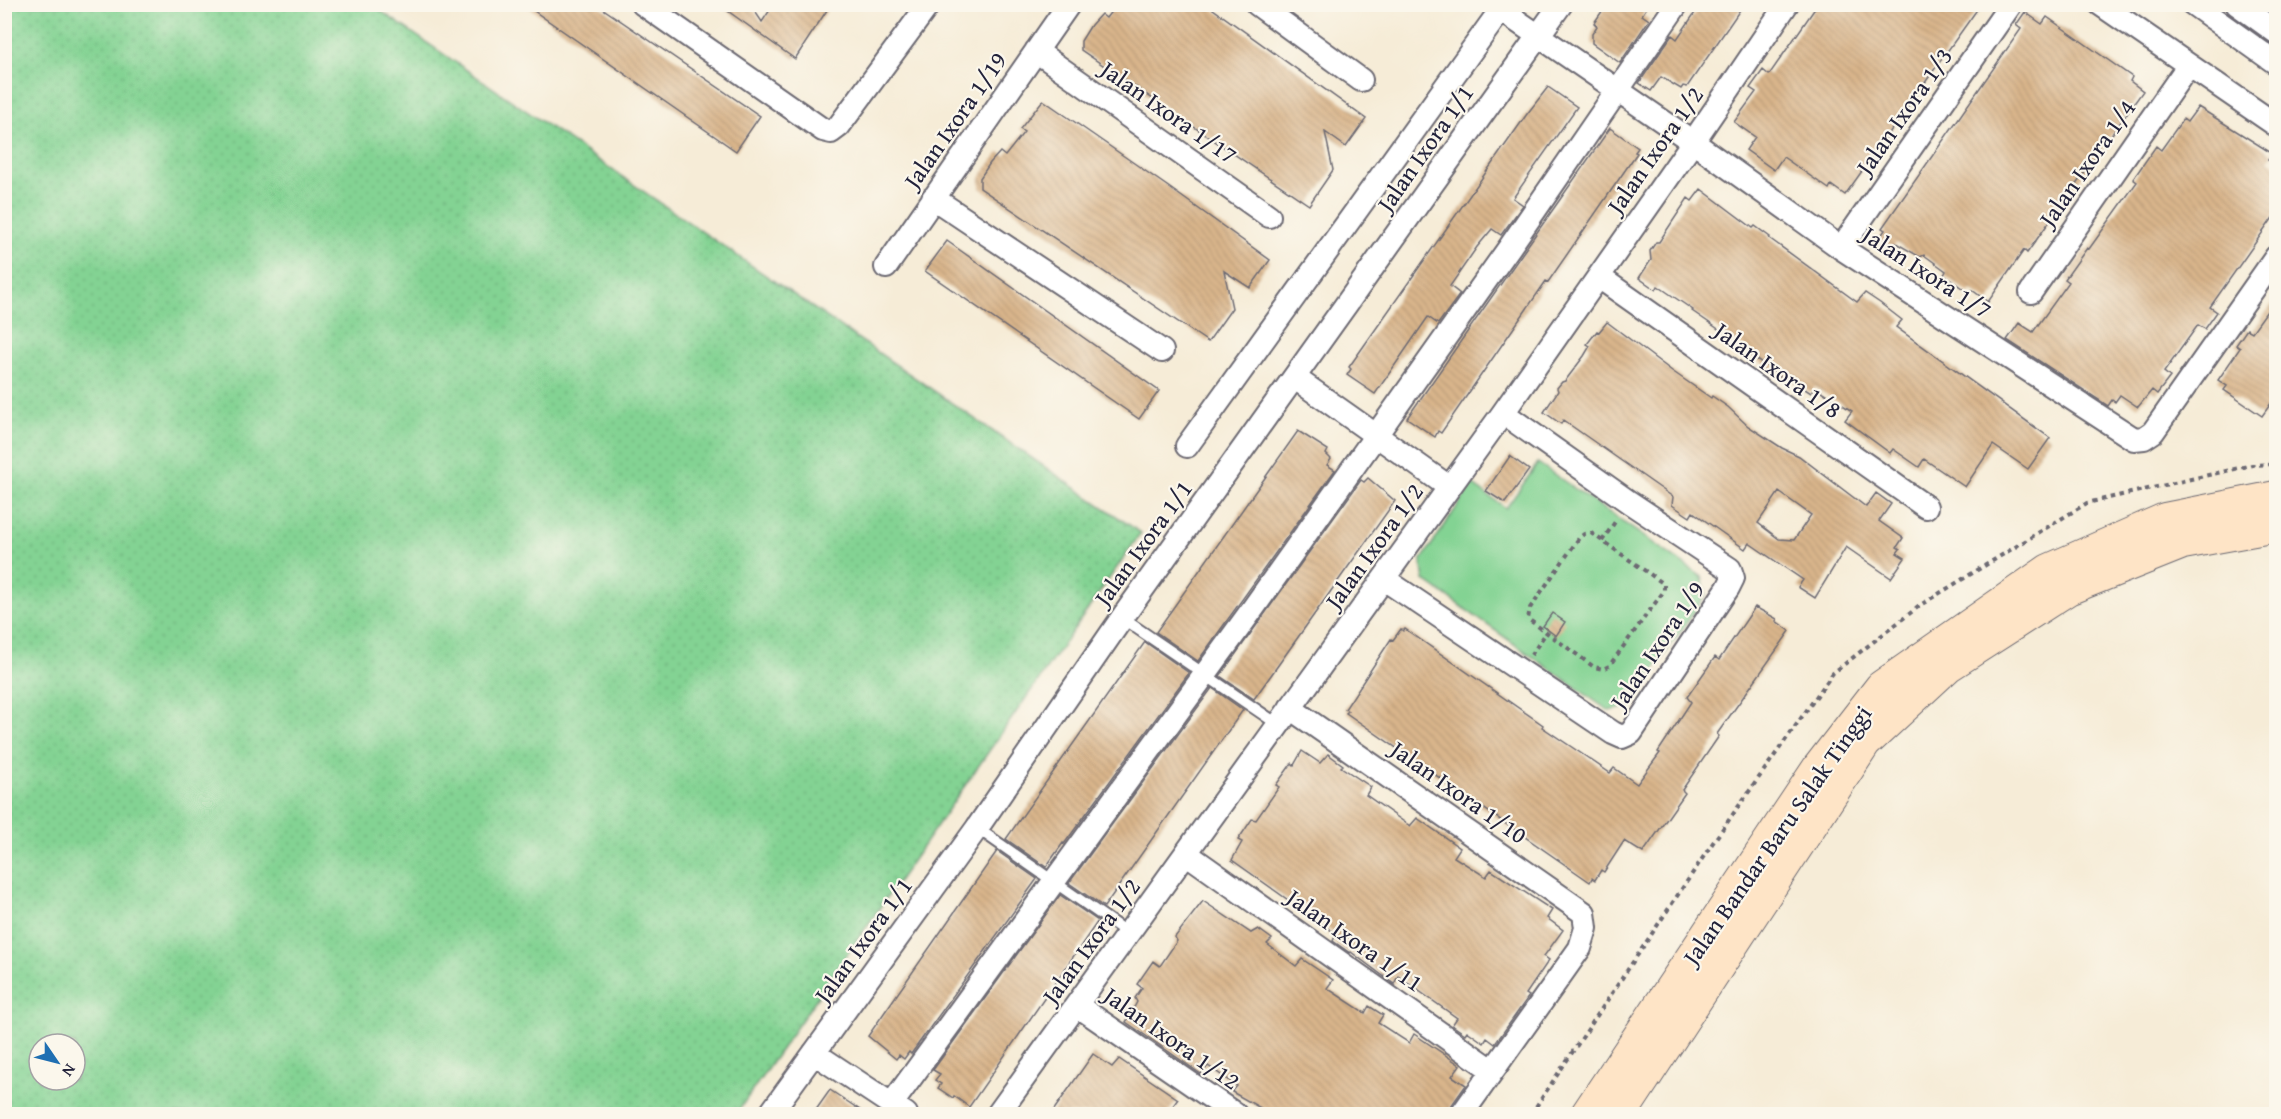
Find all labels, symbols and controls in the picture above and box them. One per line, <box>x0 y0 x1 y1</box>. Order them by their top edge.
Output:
street label: Jalan Ixora 1/3 <box>1846 40 1961 184</box>
street label: Jalan Ixora 1/19 <box>893 45 1015 198</box>
street label: Jalan Ixora 1/17 <box>1091 50 1244 172</box>
street label: Jalan Ixora 1/1 <box>1367 77 1482 221</box>
street label: Jalan Ixora 1/2 <box>1597 79 1712 223</box>
street label: Jalan Ixora 1/4 <box>2029 92 2144 236</box>
street label: Jalan Ixora 1/7 <box>1853 215 1999 327</box>
street label: Jalan Ixora 1/8 <box>1705 312 1849 427</box>
street label: Jalan Ixora 1/1 <box>1084 473 1201 616</box>
street label: Jalan Ixora 1/2 <box>1315 476 1432 619</box>
street label: Jalan Ixora 1/9 <box>1599 574 1713 719</box>
street label: Jalan Bandar Baru Salak Tinggi <box>1672 698 1880 974</box>
street label: Jalan Ixora 1/10 <box>1381 730 1534 852</box>
street label: Jalan Ixora 1/1 <box>804 870 921 1013</box>
street label: Jalan Ixora 1/2 <box>1032 871 1149 1014</box>
street label: Jalan Ixora 1/11 <box>1277 878 1430 1000</box>
street label: Jalan Ixora 1/12 <box>1094 976 1247 1098</box>
north arrow <box>27 1032 87 1092</box>
text: N <box>56 1059 82 1082</box>

